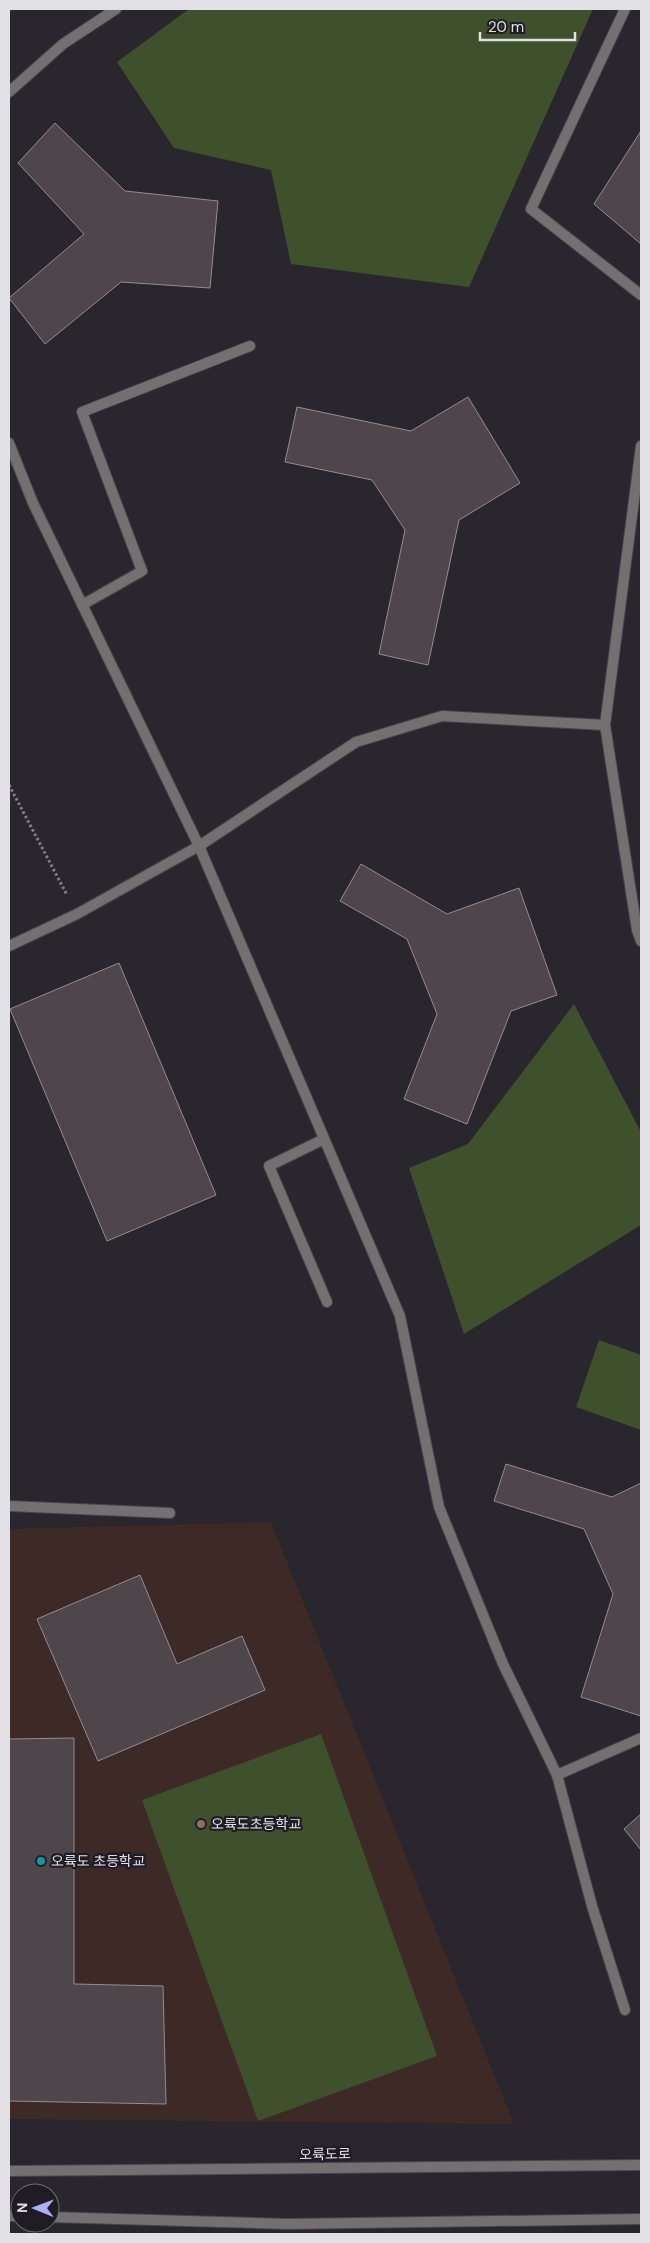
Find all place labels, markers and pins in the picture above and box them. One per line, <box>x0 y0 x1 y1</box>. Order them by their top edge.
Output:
place label: 오륙도초등학교 <box>211 1815 301 1833</box>
marker: 오륙도초등학교 <box>195 1818 207 1830</box>
place label: 오륙도 초등학교 <box>51 1852 145 1870</box>
marker: 오륙도 초등학교 <box>35 1855 47 1867</box>

